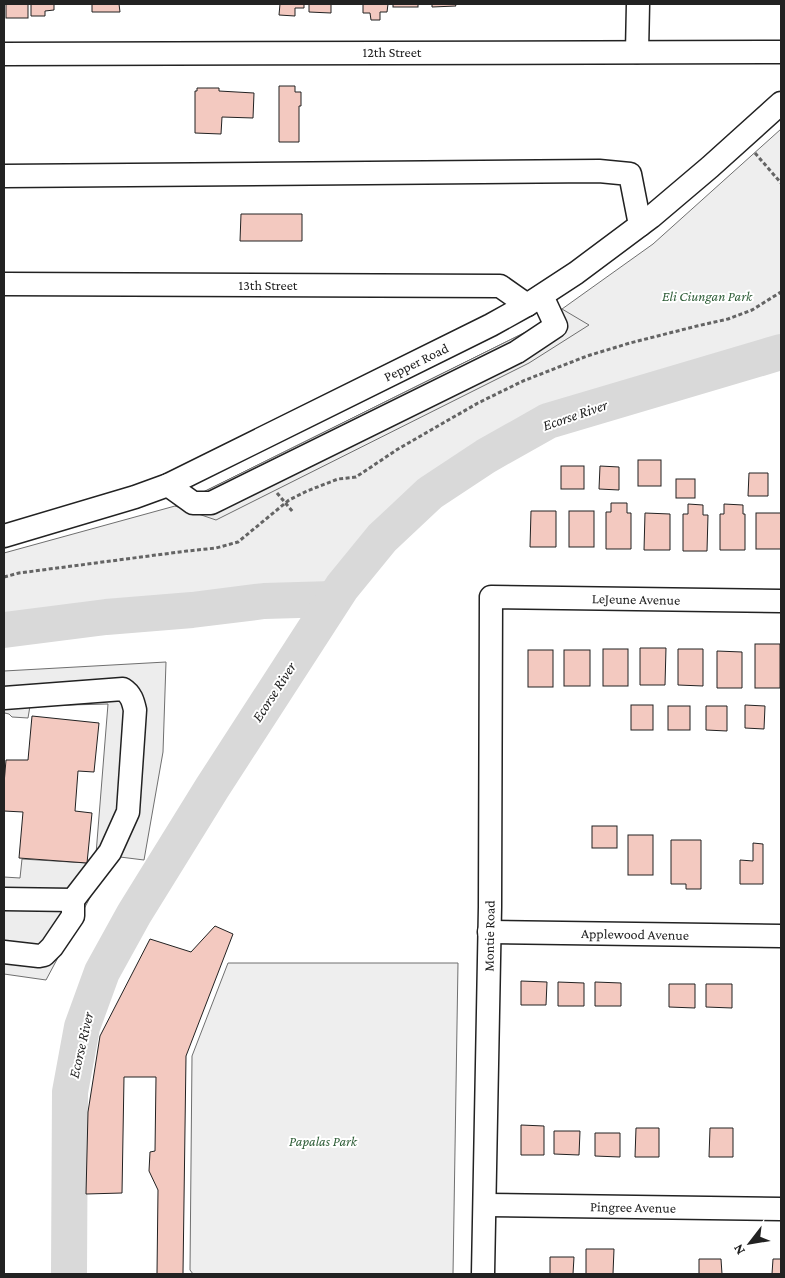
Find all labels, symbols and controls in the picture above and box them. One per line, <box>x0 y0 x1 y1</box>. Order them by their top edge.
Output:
street label: 12th Street <box>363 44 422 60</box>
street label: 13th Street <box>239 277 298 293</box>
park label: Eli Ciungan Park <box>662 288 753 304</box>
street label: Pepper Road <box>381 339 451 384</box>
water label: Ecorse River <box>541 396 610 434</box>
street label: LeJeune Avenue <box>592 590 680 608</box>
water label: Ecorse River <box>249 659 299 725</box>
street label: Montie Road <box>480 899 498 972</box>
street label: Applewood Avenue <box>581 925 689 943</box>
water label: Ecorse River <box>66 1010 97 1080</box>
park label: Papalas Park <box>289 1133 358 1149</box>
street label: Pingree Avenue <box>590 1198 676 1216</box>
north arrow <box>725 1218 775 1268</box>
text: N <box>729 1241 748 1258</box>

